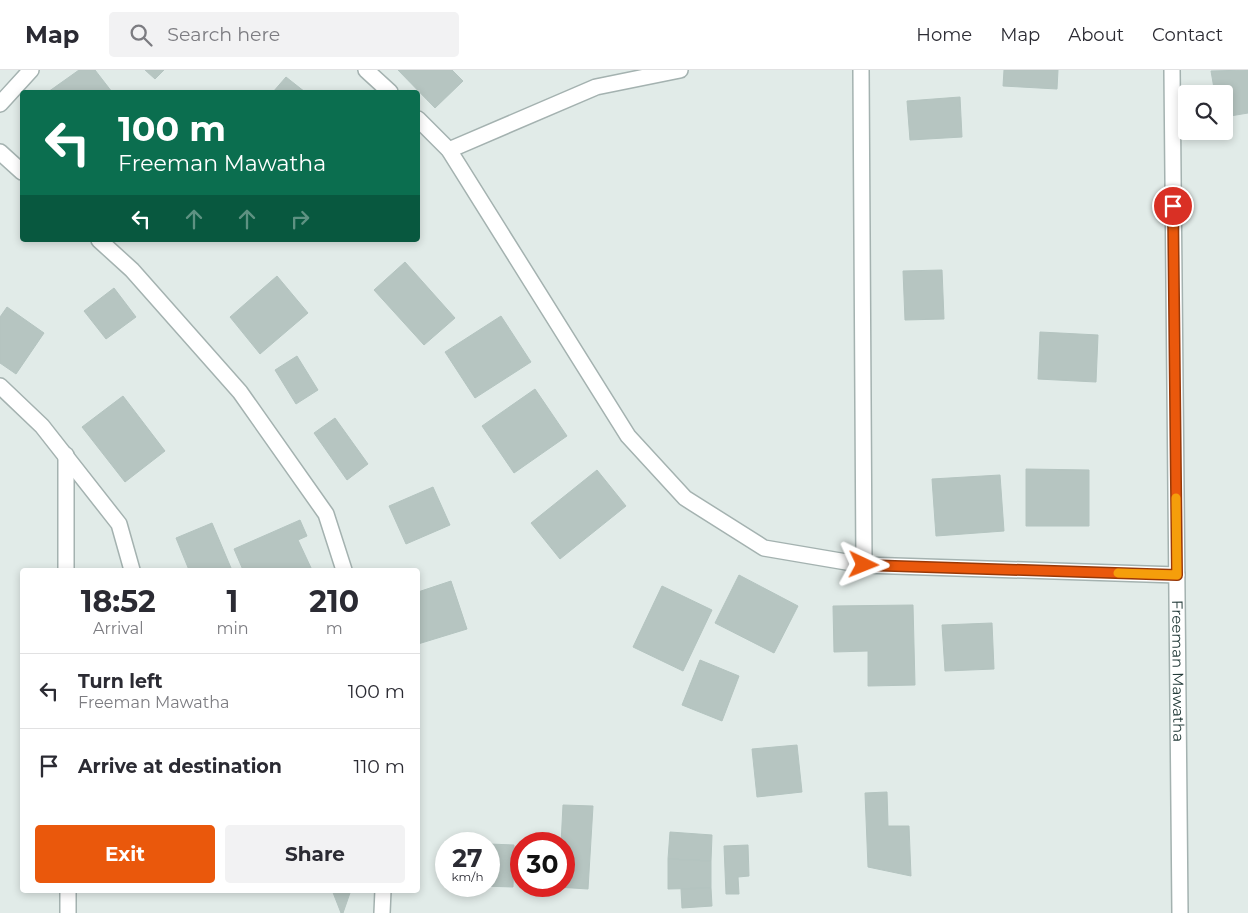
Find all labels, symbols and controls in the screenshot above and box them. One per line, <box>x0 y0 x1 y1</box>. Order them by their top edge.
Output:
search box <box>109 12 459 57</box>
text: Map <box>25 20 79 49</box>
icon: search <box>127 21 155 49</box>
text: Search here <box>167 23 280 46</box>
text: Home <box>916 24 972 46</box>
text: Map <box>1000 24 1040 46</box>
text: About <box>1068 24 1124 46</box>
text: Contact <box>1152 24 1223 46</box>
map controls <box>1178 85 1233 140</box>
button: search <box>1178 85 1233 140</box>
text: 100 m <box>118 107 226 150</box>
icon: left <box>35 110 100 175</box>
text: Freeman Mawatha <box>118 150 326 177</box>
pin <box>1152 185 1194 227</box>
icon: arrive <box>1159 192 1187 220</box>
icon: left <box>127 205 155 233</box>
icon: ahead <box>180 205 208 233</box>
icon: ahead <box>233 205 261 233</box>
icon: right <box>286 205 314 233</box>
position arrow <box>837 538 889 590</box>
text: 18:52 <box>81 583 156 620</box>
text: 1 <box>227 583 238 620</box>
text: 210 <box>309 583 359 620</box>
street label: Freeman Mawatha <box>1168 600 1188 742</box>
text: Arrival <box>93 619 143 638</box>
text: min <box>216 619 249 638</box>
text: m <box>326 619 343 638</box>
text: Turn left <box>78 670 163 693</box>
icon: left <box>35 677 63 705</box>
text: 100 m <box>348 680 405 703</box>
text: Freeman Mawatha <box>78 693 229 712</box>
icon: arrive <box>35 752 63 780</box>
text: Arrive at destination <box>78 755 282 778</box>
text: 110 m <box>354 755 405 778</box>
button: Exit <box>35 825 215 883</box>
button: Share <box>225 825 405 883</box>
speed limit sign: 30 <box>510 832 575 897</box>
text: 27 <box>452 843 483 873</box>
text: km/h <box>451 869 484 884</box>

